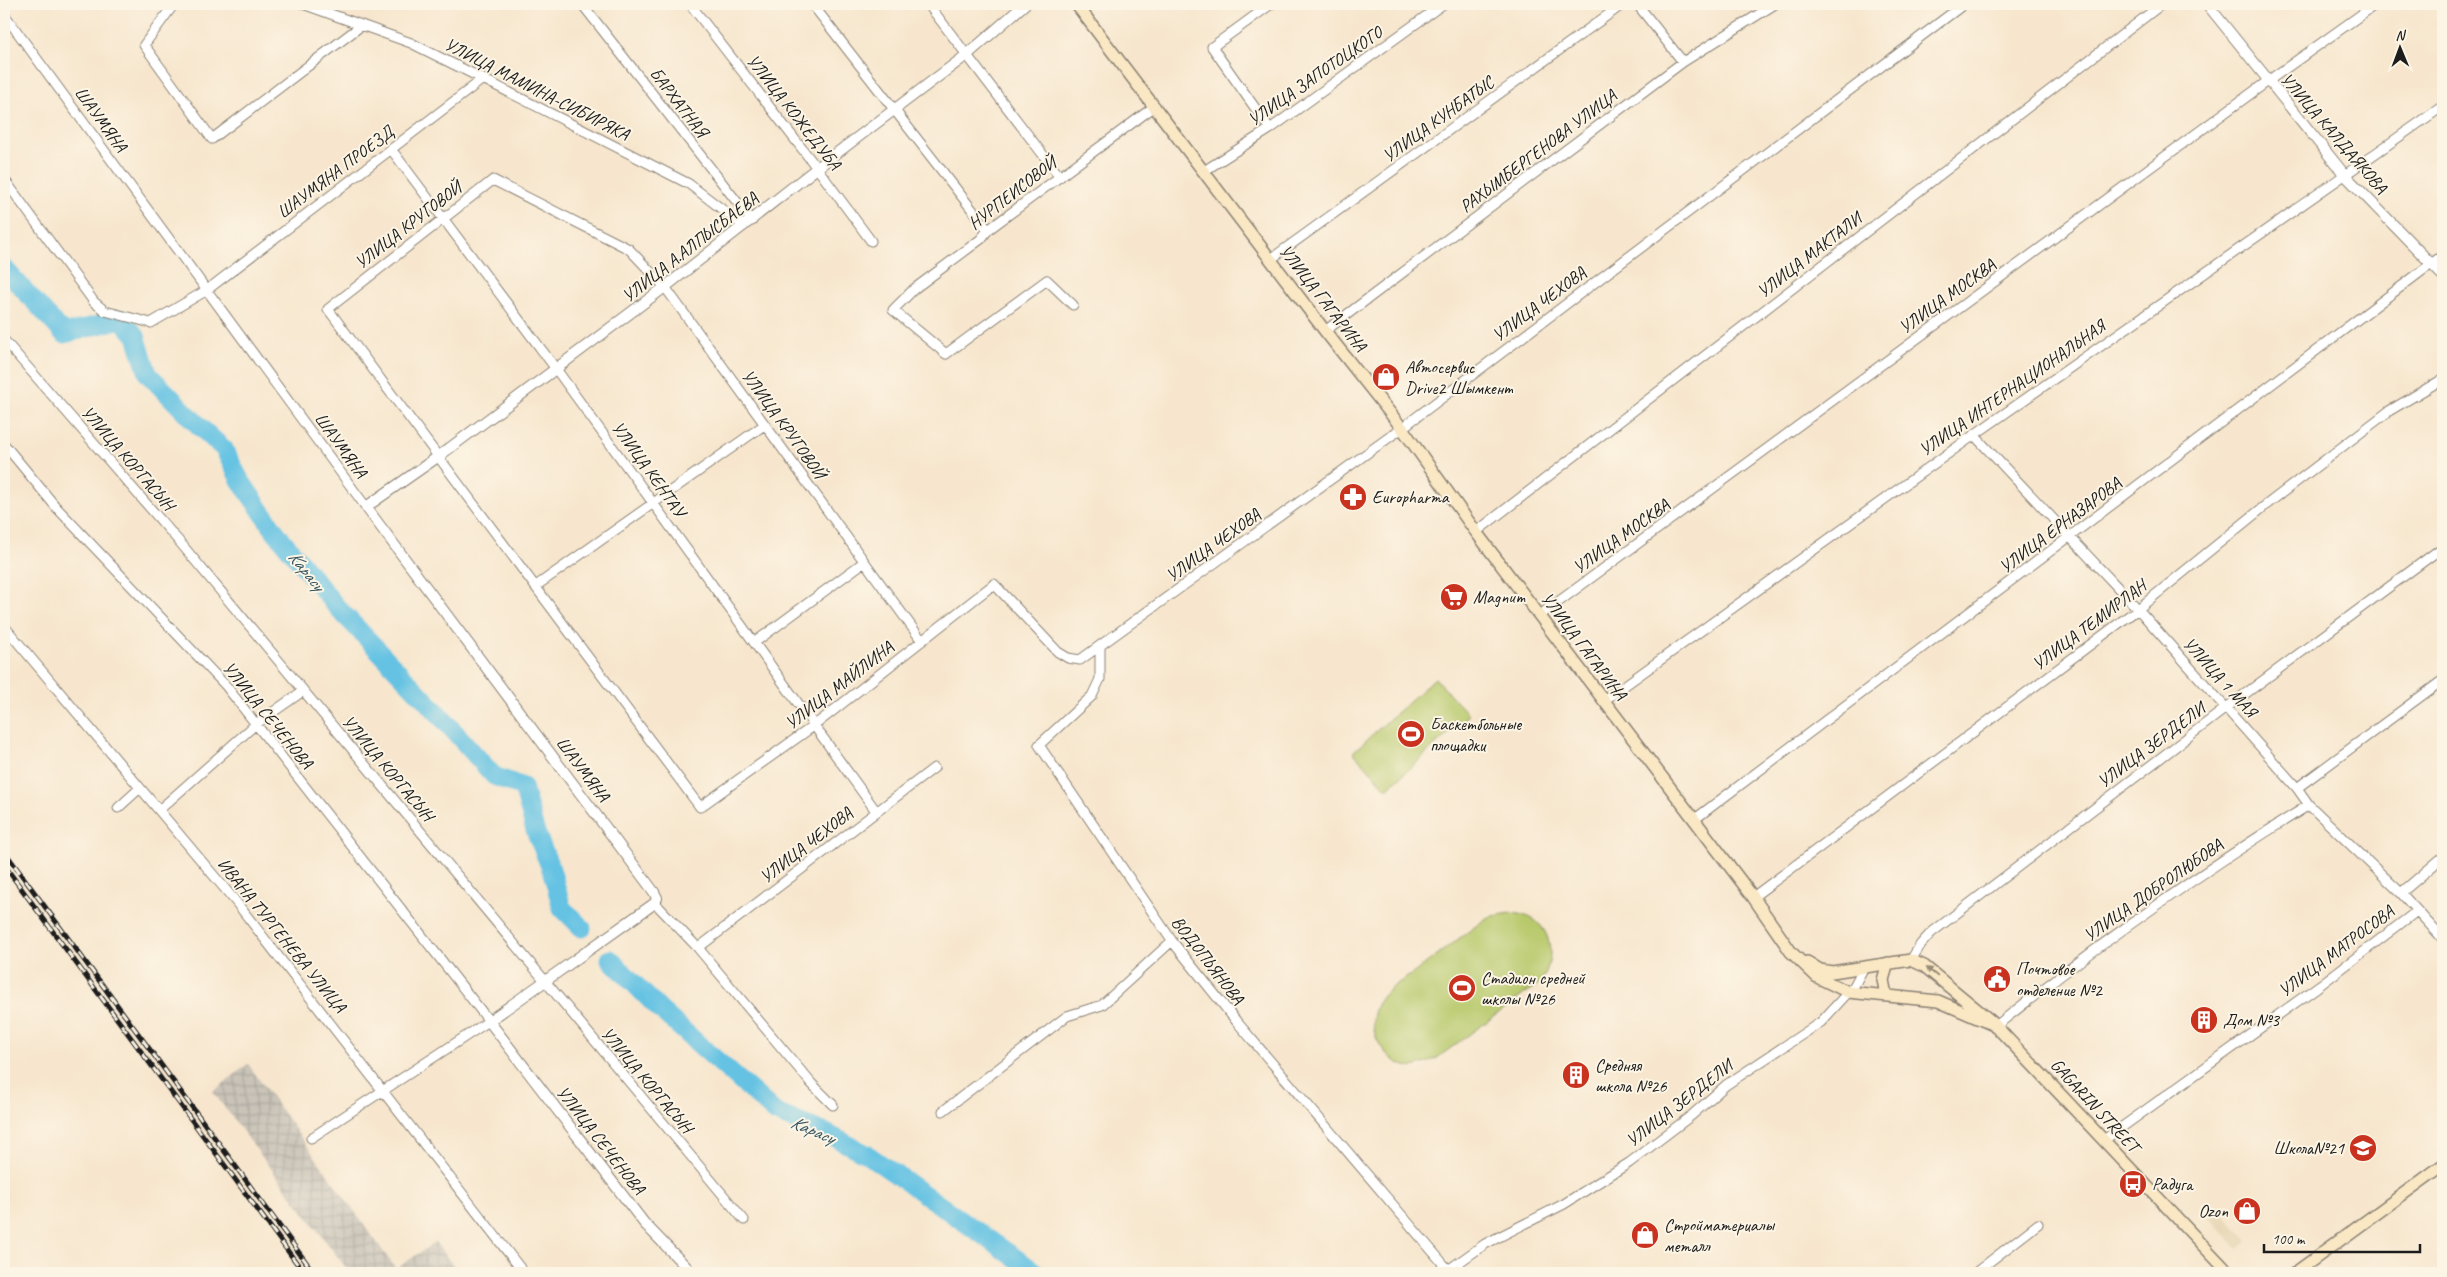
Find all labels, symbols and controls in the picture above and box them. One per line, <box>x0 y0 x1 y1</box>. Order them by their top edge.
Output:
street label: УЛИЦА ЗАПОТОЦКОГО <box>1244 20 1388 131</box>
north arrow <box>2374 22 2424 72</box>
text: N <box>2395 27 2407 44</box>
street label: УЛИЦА МАМИНА-СИБИРЯКА <box>441 33 634 146</box>
street label: УЛИЦА КОЖЕДУБА <box>742 50 846 175</box>
street label: БАРХАТНАЯ <box>645 63 715 144</box>
street label: УЛИЦА КАЛДАЯКОВА <box>2276 68 2393 199</box>
street label: УЛИЦА КУНБАТЫС <box>1378 70 1500 167</box>
street label: ШАУМЯНА <box>70 82 133 157</box>
street label: РАХЫМБЕРГЕНОВА УЛИЦА <box>1455 84 1622 217</box>
street label: ШАУМЯНА ПРОЕЗД <box>272 120 399 223</box>
street label: НУРПЕИСОВОЙ <box>963 150 1063 234</box>
street label: УЛИЦА КРУГОВОЙ <box>350 175 468 274</box>
street label: УЛИЦА А.АЛПЫСБАЕВА <box>618 186 763 307</box>
street label: УЛИЦА МАКТАЛИ <box>1753 205 1868 303</box>
street label: УЛИЦА ГАГАРИНА <box>1275 240 1372 356</box>
street label: УЛИЦА МОСКВА <box>1894 253 2000 338</box>
street label: УЛИЦА ЧЕХОВА <box>1488 261 1591 346</box>
street label: УЛИЦА ИНТЕРНАЦИОНАЛЬНАЯ <box>1915 314 2112 461</box>
place label: Автосервис Drive2 Шымкент <box>1405 356 1514 399</box>
shop icon: Автосервис Drive2 Шымкент <box>1371 362 1401 392</box>
street label: УЛИЦА КРУГОВОЙ <box>737 365 832 485</box>
street label: УЛИЦА КОРГАСЫН <box>77 401 181 517</box>
street label: ШАУМЯНА <box>310 408 373 483</box>
street label: УЛИЦА КЕНТАУ <box>607 417 693 523</box>
street label: УЛИЦА ЕРНАЗАРОВА <box>1995 472 2126 578</box>
pharmacy icon: Europharma <box>1338 482 1368 512</box>
place label: Europharma <box>1372 486 1450 508</box>
street label: УЛИЦА МОСКВА <box>1568 493 1674 578</box>
street label: УЛИЦА ЧЕХОВА <box>1161 503 1265 587</box>
water label: Карасу <box>283 546 332 598</box>
street label: УЛИЦА ТЕМИРЛАН <box>2028 573 2153 675</box>
supermarket icon: Magnum <box>1439 582 1469 612</box>
place label: Magnum <box>1473 586 1526 608</box>
street label: УЛИЦА ГАГАРИНА <box>1536 588 1632 705</box>
street label: УЛИЦА 1 МАЯ <box>2178 633 2264 724</box>
street label: УЛИЦА МАЙЛИНА <box>781 635 898 734</box>
street label: УЛИЦА СЕЧЕНОВА <box>218 657 318 774</box>
street label: УЛИЦА ЗЕРДЕЛИ <box>2093 695 2212 793</box>
street label: УЛИЦА КОРГАСЫН <box>337 711 440 828</box>
place label: Баскетбольные площадки <box>1430 713 1522 756</box>
sports icon: Баскетбольные площадки <box>1396 719 1426 749</box>
street label: ШАУМЯНА <box>552 732 615 806</box>
street label: УЛИЦА ЧЕХОВА <box>755 801 857 888</box>
street label: УЛИЦА ДОБРОЛЮБОВА <box>2079 833 2228 946</box>
street label: ИВАНА ТУРГЕНЕВА УЛИЦА <box>213 853 352 1017</box>
street label: УЛИЦА МАТРОСОВА <box>2274 900 2399 1002</box>
street label: ВОДОПЬЯНОВА <box>1167 912 1250 1009</box>
place label: Почтовое отделение №2 <box>2016 958 2104 1001</box>
public building icon: Почтовое отделение №2 <box>1982 964 2012 994</box>
place label: Стадион средней школы №26 <box>1481 967 1586 1010</box>
one-way arrow <box>1925 967 1938 978</box>
sports icon: Стадион средней школы №26 <box>1447 973 1477 1003</box>
building icon: Дом №3 <box>2189 1005 2219 1035</box>
place label: Дом №3 <box>2223 1009 2281 1031</box>
street label: УЛИЦА КОРГАСЫН <box>596 1023 699 1140</box>
street label: УЛИЦА ЗЕРДЕЛИ <box>1621 1053 1739 1151</box>
place label: Средняя школа №26 <box>1595 1054 1667 1097</box>
street label: GAGARIN STREET <box>2046 1054 2147 1160</box>
building icon: Средняя школа №26 <box>1561 1060 1591 1090</box>
street label: УЛИЦА СЕЧЕНОВА <box>552 1081 651 1199</box>
water label: Карасу <box>787 1110 841 1151</box>
school or university icon: Школа№21 <box>2348 1133 2378 1163</box>
place label: Школа№21 <box>2273 1137 2345 1159</box>
bus stop icon: Радуга <box>2118 1169 2148 1199</box>
place label: Радуга <box>2152 1173 2194 1195</box>
shop icon: Ozon <box>2232 1196 2262 1226</box>
place label: Ozon <box>2198 1200 2229 1222</box>
place label: Стройматериалы металл <box>1664 1214 1775 1257</box>
shop icon: Стройматериалы металл <box>1630 1220 1660 1250</box>
scale bar <box>2264 1222 2421 1254</box>
text: 100 m <box>2272 1230 2306 1249</box>

